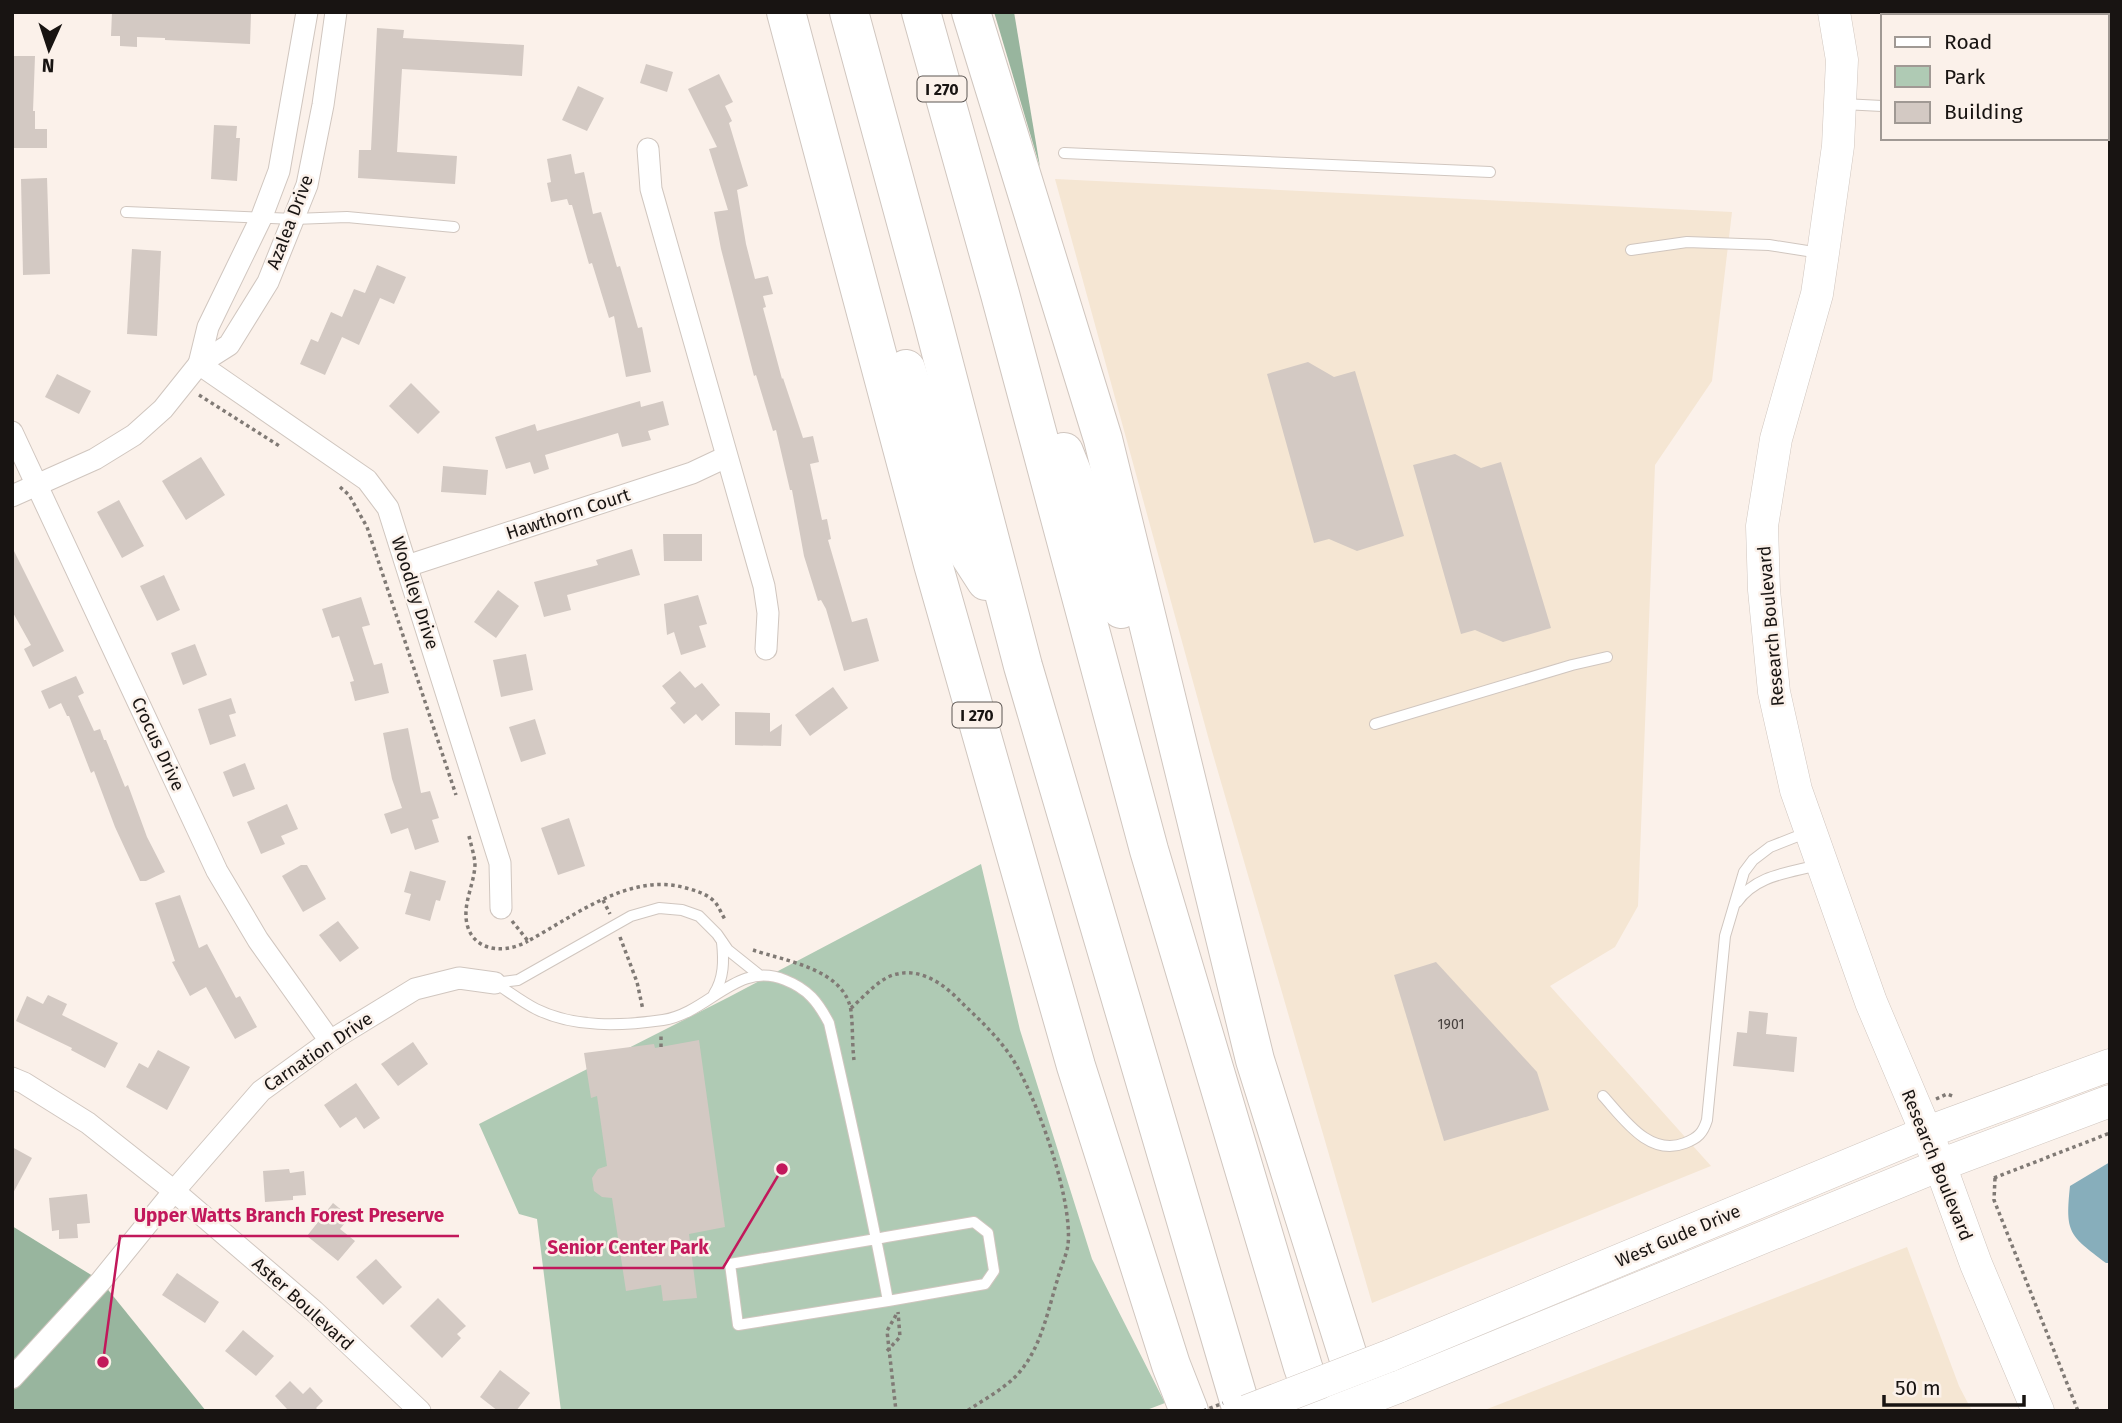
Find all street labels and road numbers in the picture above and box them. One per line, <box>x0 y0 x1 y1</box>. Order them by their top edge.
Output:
road number: I 270 <box>918 76 967 102</box>
street label: Azalea Drive <box>262 172 318 272</box>
street label: Hawthorn Court <box>503 483 633 544</box>
street label: Woodley Drive <box>386 534 444 652</box>
street label: Research Boulevard <box>1753 545 1789 707</box>
street label: Crocus Drive <box>127 694 189 794</box>
road number: I 270 <box>953 702 1002 728</box>
street label: Carnation Drive <box>259 1007 377 1097</box>
street label: Research Boulevard <box>1897 1086 1977 1244</box>
street label: West Gude Drive <box>1612 1200 1744 1272</box>
street label: Aster Boulevard <box>248 1253 358 1355</box>

